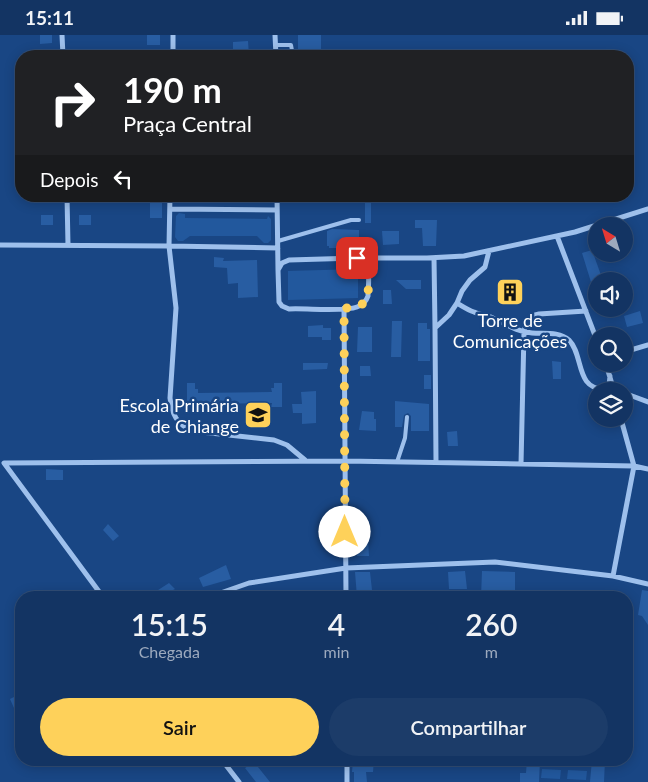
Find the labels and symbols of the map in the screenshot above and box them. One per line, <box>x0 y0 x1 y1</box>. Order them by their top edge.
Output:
north arrow <box>588 217 632 263</box>
pin <box>336 237 378 279</box>
building icon: Torre de Comunicações <box>495 277 525 307</box>
place label: Torre de Comunicações <box>453 309 568 352</box>
place label: Escola Primária de Chiange <box>119 394 239 437</box>
school or university icon: Escola Primária de Chiange <box>243 400 273 430</box>
position arrow <box>318 505 370 557</box>

